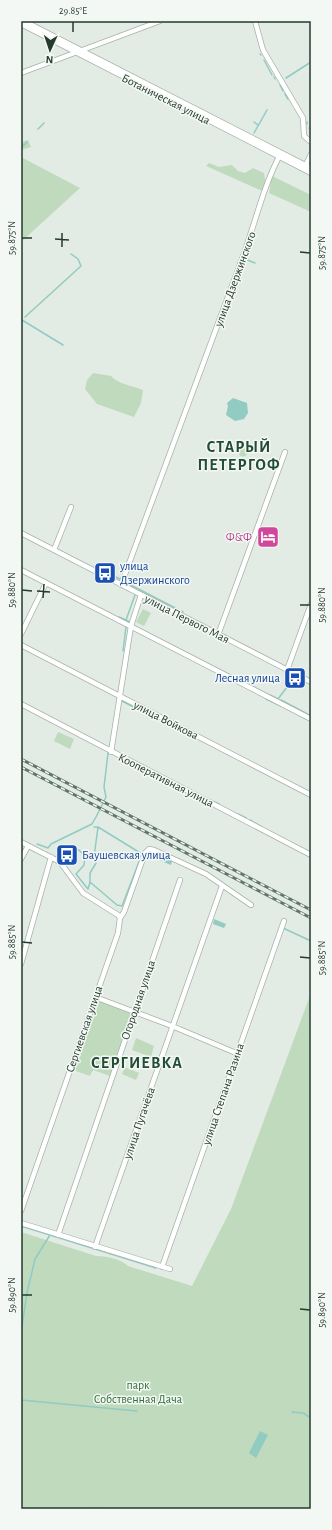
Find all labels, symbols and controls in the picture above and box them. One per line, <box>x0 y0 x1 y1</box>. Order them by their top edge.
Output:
text: 29.85°E <box>59 6 87 16</box>
north arrow <box>30 30 70 70</box>
text: N <box>45 54 54 65</box>
street label: Ботаническая улица <box>119 72 213 128</box>
text: 59.875°N <box>7 221 17 255</box>
street label: улица Дзержинского <box>212 230 259 330</box>
text: 59.875°N <box>317 236 327 270</box>
district label: СТАРЫЙ ПЕТЕРГОФ <box>198 438 280 473</box>
hotel icon: Ф&Ф <box>255 524 281 550</box>
place label: Ф&Ф <box>226 531 252 543</box>
bus stop icon: улица Дзержинского <box>92 560 118 586</box>
place label: улица Дзержинского <box>119 560 190 586</box>
text: 59.880°N <box>7 572 17 608</box>
text: 59.880°N <box>317 587 327 623</box>
street label: улица Первого Мая <box>141 592 231 646</box>
bus stop icon: Лесная улица <box>282 665 308 691</box>
place label: Лесная улица <box>215 672 281 685</box>
street label: улица Войкова <box>130 698 201 743</box>
street label: Кооперативная улица <box>116 751 216 810</box>
bus stop icon: Баушевская улица <box>54 842 80 868</box>
place label: Баушевская улица <box>82 849 171 862</box>
text: 59.885°N <box>7 925 17 959</box>
text: 59.885°N <box>317 941 327 975</box>
street label: Огородная улица <box>119 958 158 1042</box>
street label: Сергиевская улица <box>64 984 106 1074</box>
street label: улица Степана Разина <box>200 1041 247 1148</box>
district label: СЕРГИЕВКА <box>91 1055 183 1071</box>
street label: улица Пугачёва <box>121 1085 158 1162</box>
text: 59.890°N <box>7 1277 17 1313</box>
text: 59.890°N <box>317 1292 327 1328</box>
park label: парк Собственная Дача <box>94 1379 183 1405</box>

